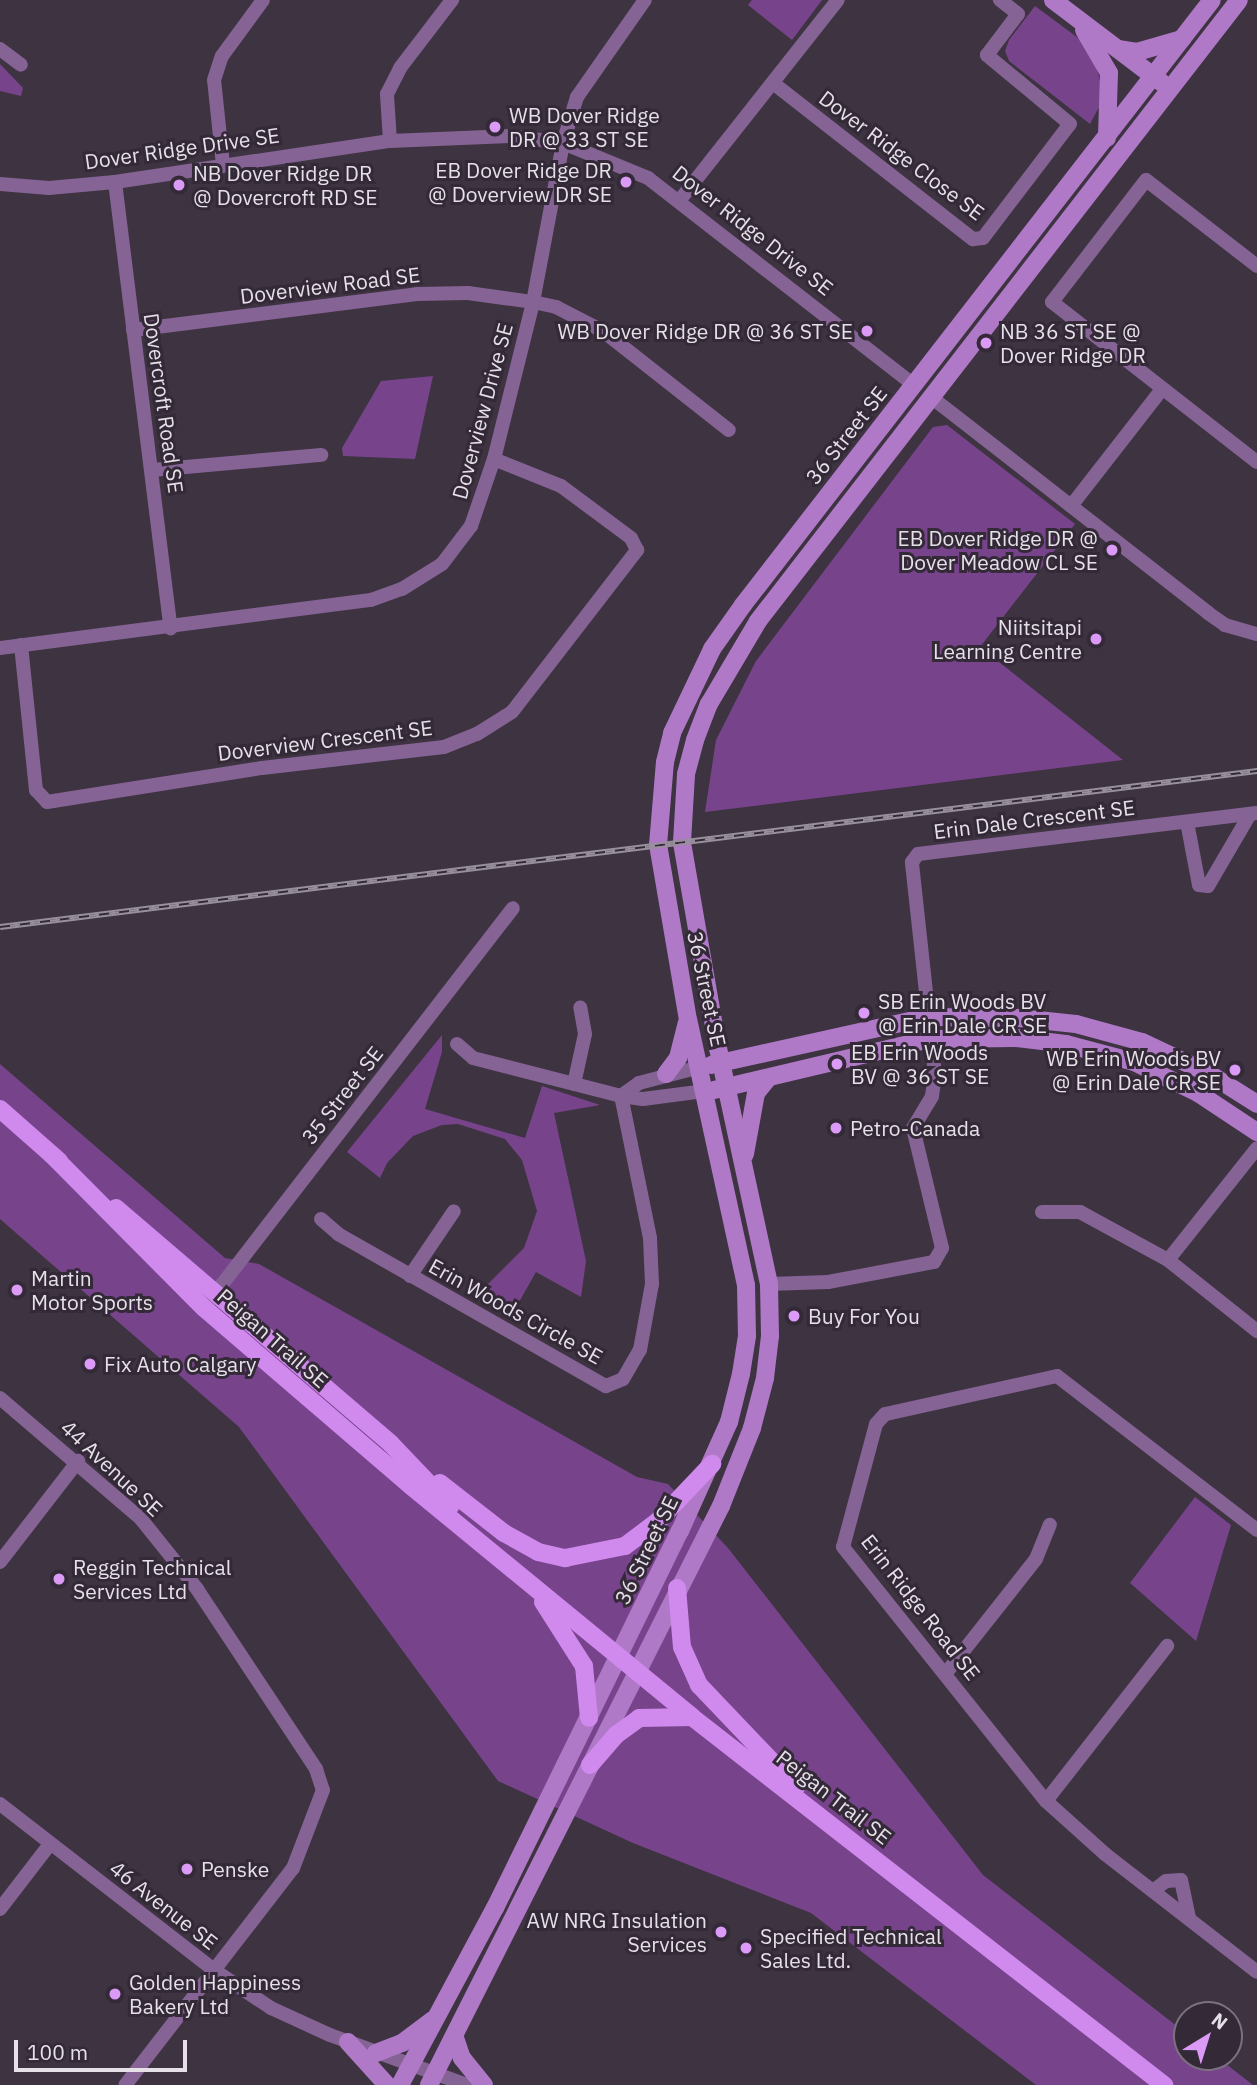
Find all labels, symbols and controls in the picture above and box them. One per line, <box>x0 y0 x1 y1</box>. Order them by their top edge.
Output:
street label: Dover Ridge Close SE <box>815 85 989 225</box>
place label: WB Dover Ridge DR @ 33 ST SE <box>509 102 660 152</box>
marker: WB Dover Ridge DR @ 33 ST SE <box>487 119 503 135</box>
street label: Dover Ridge Drive SE <box>83 122 281 174</box>
place label: EB Dover Ridge DR @ Doverview DR SE <box>428 157 612 207</box>
place label: NB Dover Ridge DR @ Dovercroft RD SE <box>193 160 378 210</box>
street label: Dover Ridge Drive SE <box>668 160 838 300</box>
marker: EB Dover Ridge DR @ Doverview DR SE <box>618 174 634 190</box>
marker: NB Dover Ridge DR @ Dovercroft RD SE <box>171 177 187 193</box>
street label: Doverview Road SE <box>239 261 421 309</box>
street label: Dovercroft Road SE <box>139 311 189 495</box>
place label: WB Dover Ridge DR @ 36 ST SE <box>558 318 853 344</box>
place label: NB 36 ST SE @ Dover Ridge DR <box>1000 318 1146 368</box>
street label: Doverview Drive SE <box>446 320 518 502</box>
marker: WB Dover Ridge DR @ 36 ST SE <box>859 323 875 339</box>
marker: NB 36 ST SE @ Dover Ridge DR <box>978 335 994 351</box>
street label: 36 Street SE <box>800 381 892 489</box>
place label: EB Dover Ridge DR @ Dover Meadow CL SE <box>898 525 1098 575</box>
marker: EB Dover Ridge DR @ Dover Meadow CL SE <box>1104 542 1120 558</box>
place label: Niitsitapi Learning Centre <box>933 614 1082 664</box>
marker: Niitsitapi Learning Centre <box>1088 631 1104 647</box>
street label: Doverview Crescent SE <box>216 714 434 766</box>
street label: Erin Dale Crescent SE <box>932 794 1136 844</box>
street label: 36 Street SE <box>682 929 732 1049</box>
place label: SB Erin Woods BV @ Erin Dale CR SE <box>878 988 1047 1038</box>
marker: SB Erin Woods BV @ Erin Dale CR SE <box>856 1005 872 1021</box>
place label: EB Erin Woods BV @ 36 ST SE <box>851 1039 989 1089</box>
street label: 35 Street SE <box>296 1041 388 1149</box>
place label: WB Erin Woods BV @ Erin Dale CR SE <box>1046 1045 1221 1095</box>
marker: EB Erin Woods BV @ 36 ST SE <box>829 1056 845 1072</box>
marker: WB Erin Woods BV @ Erin Dale CR SE <box>1227 1062 1243 1078</box>
place label: Petro-Canada <box>850 1115 980 1141</box>
marker: Petro-Canada <box>828 1120 844 1136</box>
street label: Erin Woods Circle SE <box>425 1253 607 1369</box>
place label: Martin Motor Sports <box>31 1265 153 1315</box>
marker: Martin Motor Sports <box>9 1282 25 1298</box>
street label: Peigan Trail SE <box>212 1283 334 1393</box>
place label: Buy For You <box>808 1303 920 1329</box>
marker: Buy For You <box>786 1308 802 1324</box>
place label: Fix Auto Calgary <box>104 1351 257 1377</box>
marker: Fix Auto Calgary <box>82 1356 98 1372</box>
street label: 44 Avenue SE <box>56 1415 168 1521</box>
street label: 36 Street SE <box>609 1492 683 1608</box>
street label: Erin Ridge Road SE <box>856 1529 986 1685</box>
place label: Reggin Technical Services Ltd <box>73 1554 231 1604</box>
marker: Reggin Technical Services Ltd <box>51 1571 67 1587</box>
street label: Peigan Trail SE <box>772 1744 896 1850</box>
street label: 46 Avenue SE <box>105 1855 223 1955</box>
place label: Penske <box>201 1856 269 1882</box>
marker: Penske <box>179 1861 195 1877</box>
place label: AW NRG Insulation Services <box>527 1907 707 1957</box>
place label: Specified Technical Sales Ltd. <box>760 1923 942 1973</box>
marker: AW NRG Insulation Services <box>713 1924 729 1940</box>
marker: Specified Technical Sales Ltd. <box>738 1940 754 1956</box>
place label: Golden Happiness Bakery Ltd <box>129 1969 301 2019</box>
marker: Golden Happiness Bakery Ltd <box>107 1986 123 2002</box>
north arrow <box>1173 2001 1243 2071</box>
text: N <box>1207 2007 1233 2035</box>
scale bar <box>18 2025 191 2070</box>
text: 100 m <box>27 2038 88 2066</box>

